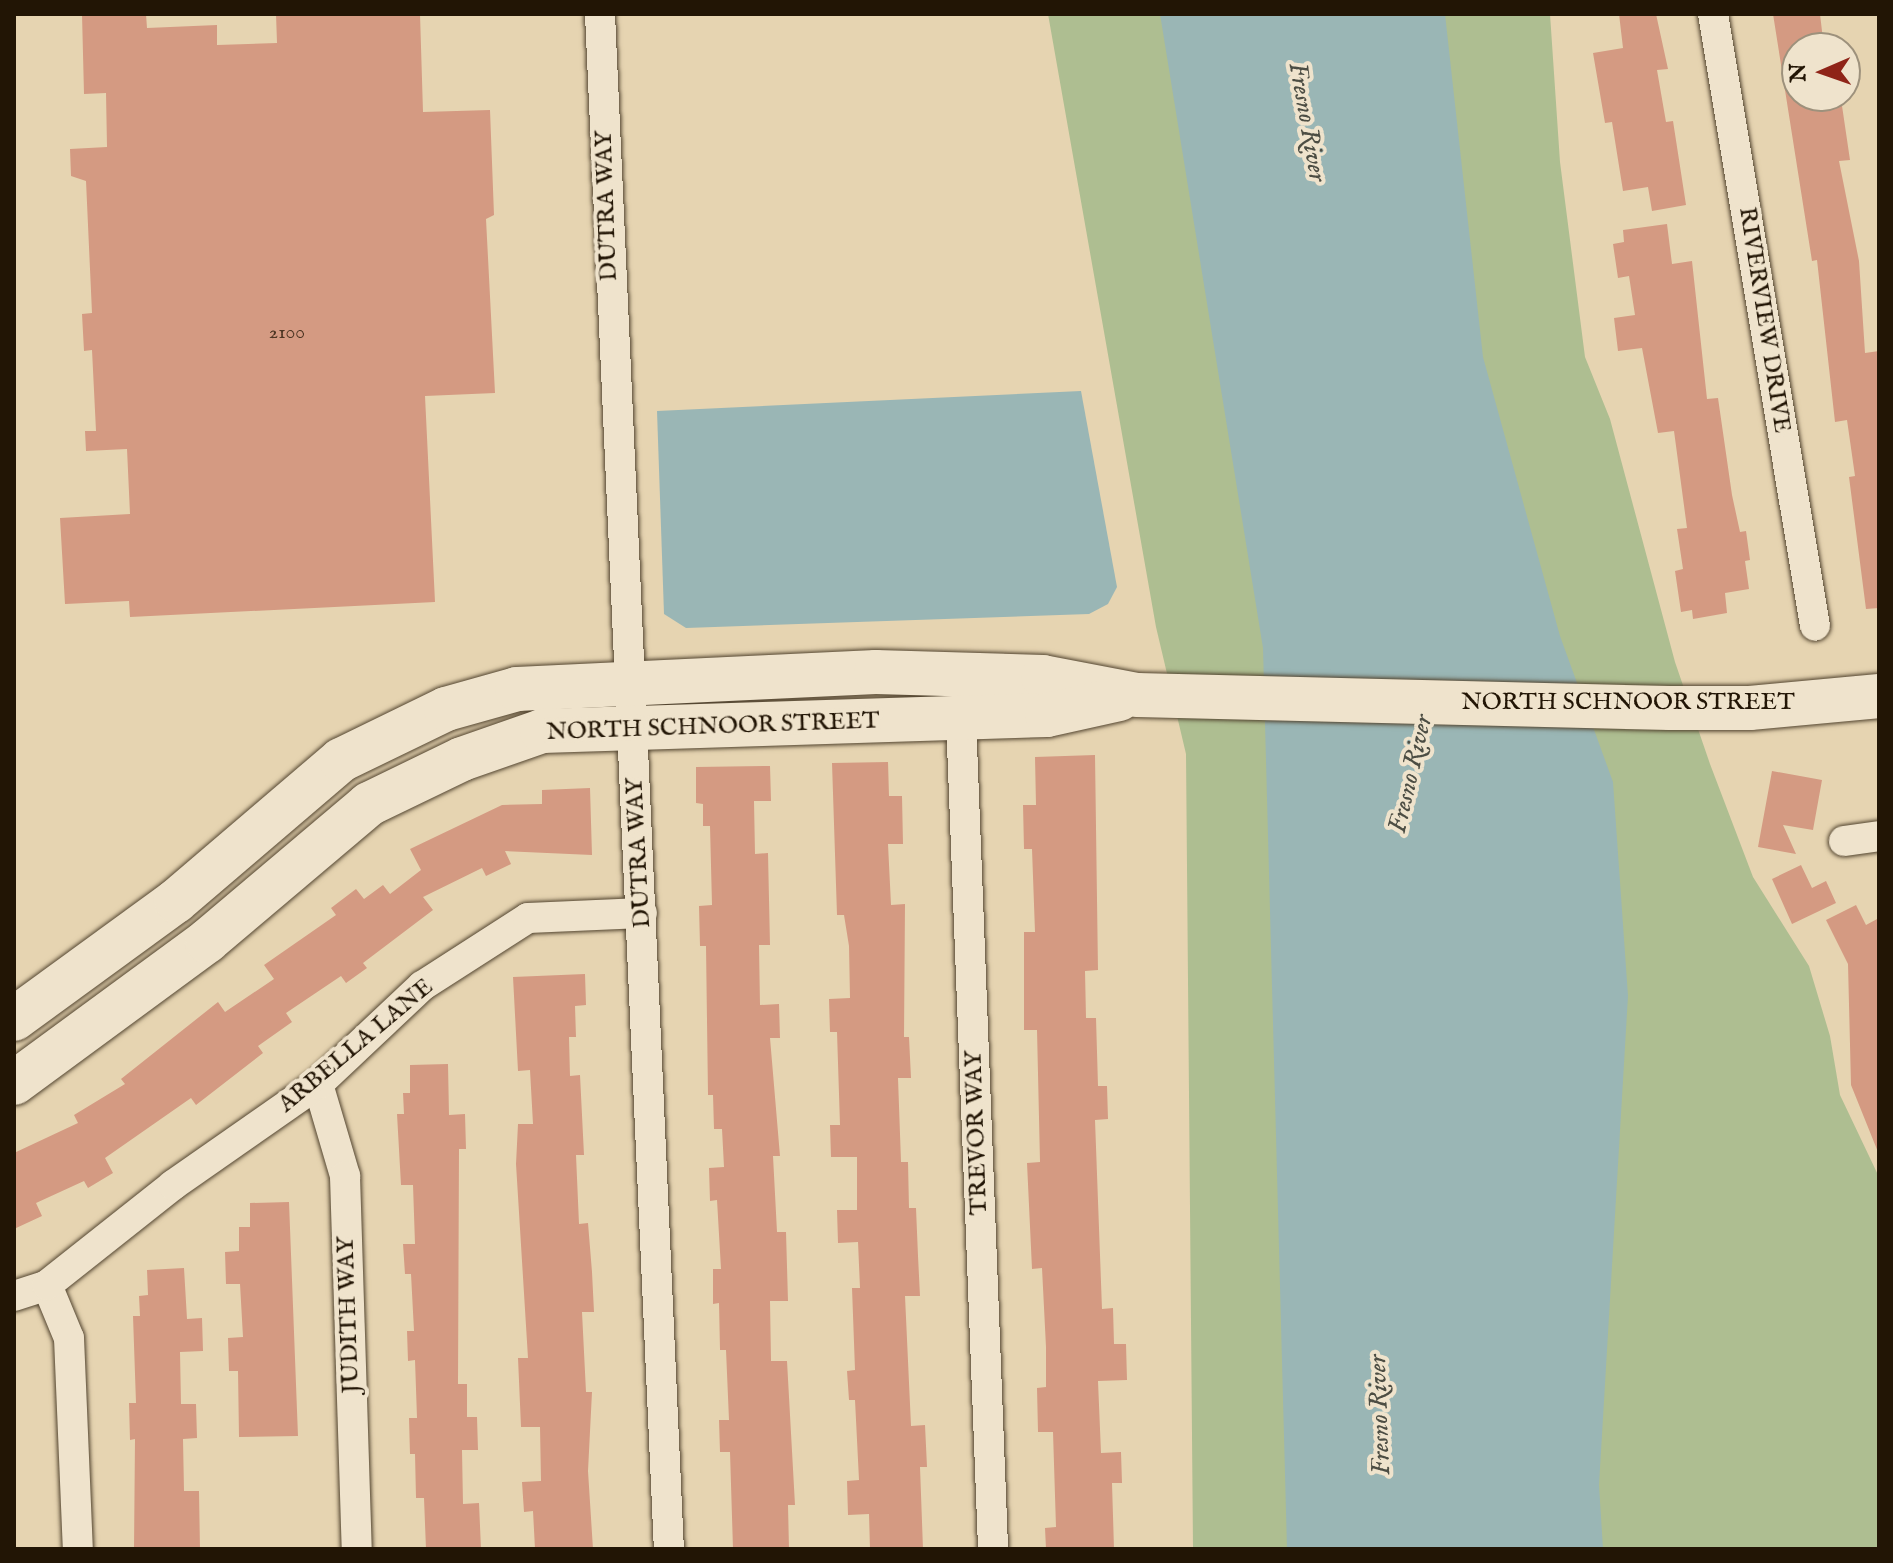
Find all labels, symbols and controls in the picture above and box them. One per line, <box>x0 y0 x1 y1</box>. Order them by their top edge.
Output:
north arrow <box>1781 32 1861 112</box>
water label: Fresno River <box>1281 60 1333 184</box>
text: N <box>1785 63 1813 83</box>
street label: DUTRA WAY <box>590 130 624 282</box>
street label: RIVERVIEW DRIVE <box>1732 205 1796 435</box>
house number: 2100 <box>269 320 305 344</box>
street label: NORTH SCHNOOR STREET <box>1461 689 1795 717</box>
street label: NORTH SCHNOOR STREET <box>546 707 880 747</box>
water label: Fresno River <box>1382 712 1440 836</box>
street label: DUTRA WAY <box>621 777 657 929</box>
street label: ARBELLA LANE <box>273 973 439 1119</box>
street label: TREVOR WAY <box>960 1050 994 1216</box>
street label: JUDITH WAY <box>332 1236 366 1394</box>
water label: Fresno River <box>1362 1354 1398 1476</box>

